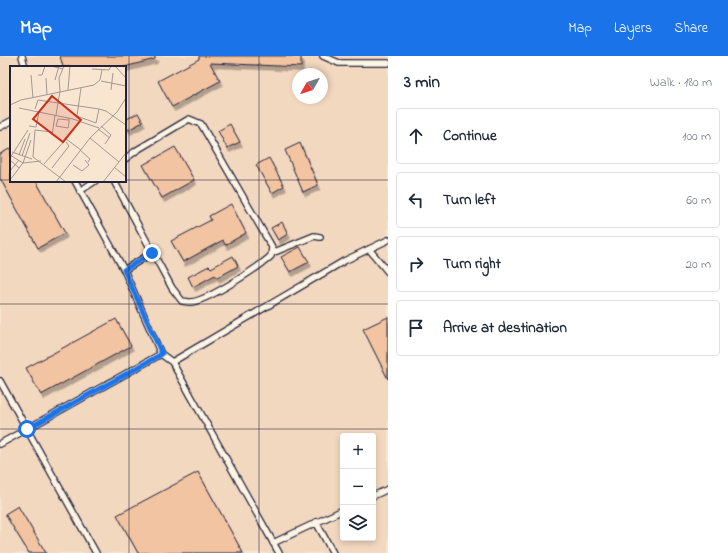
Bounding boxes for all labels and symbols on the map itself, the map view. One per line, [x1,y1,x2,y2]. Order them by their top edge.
inset map [10,66,126,182]
north arrow [292,68,328,104]
route end [143,244,161,262]
route start [18,420,36,438]

